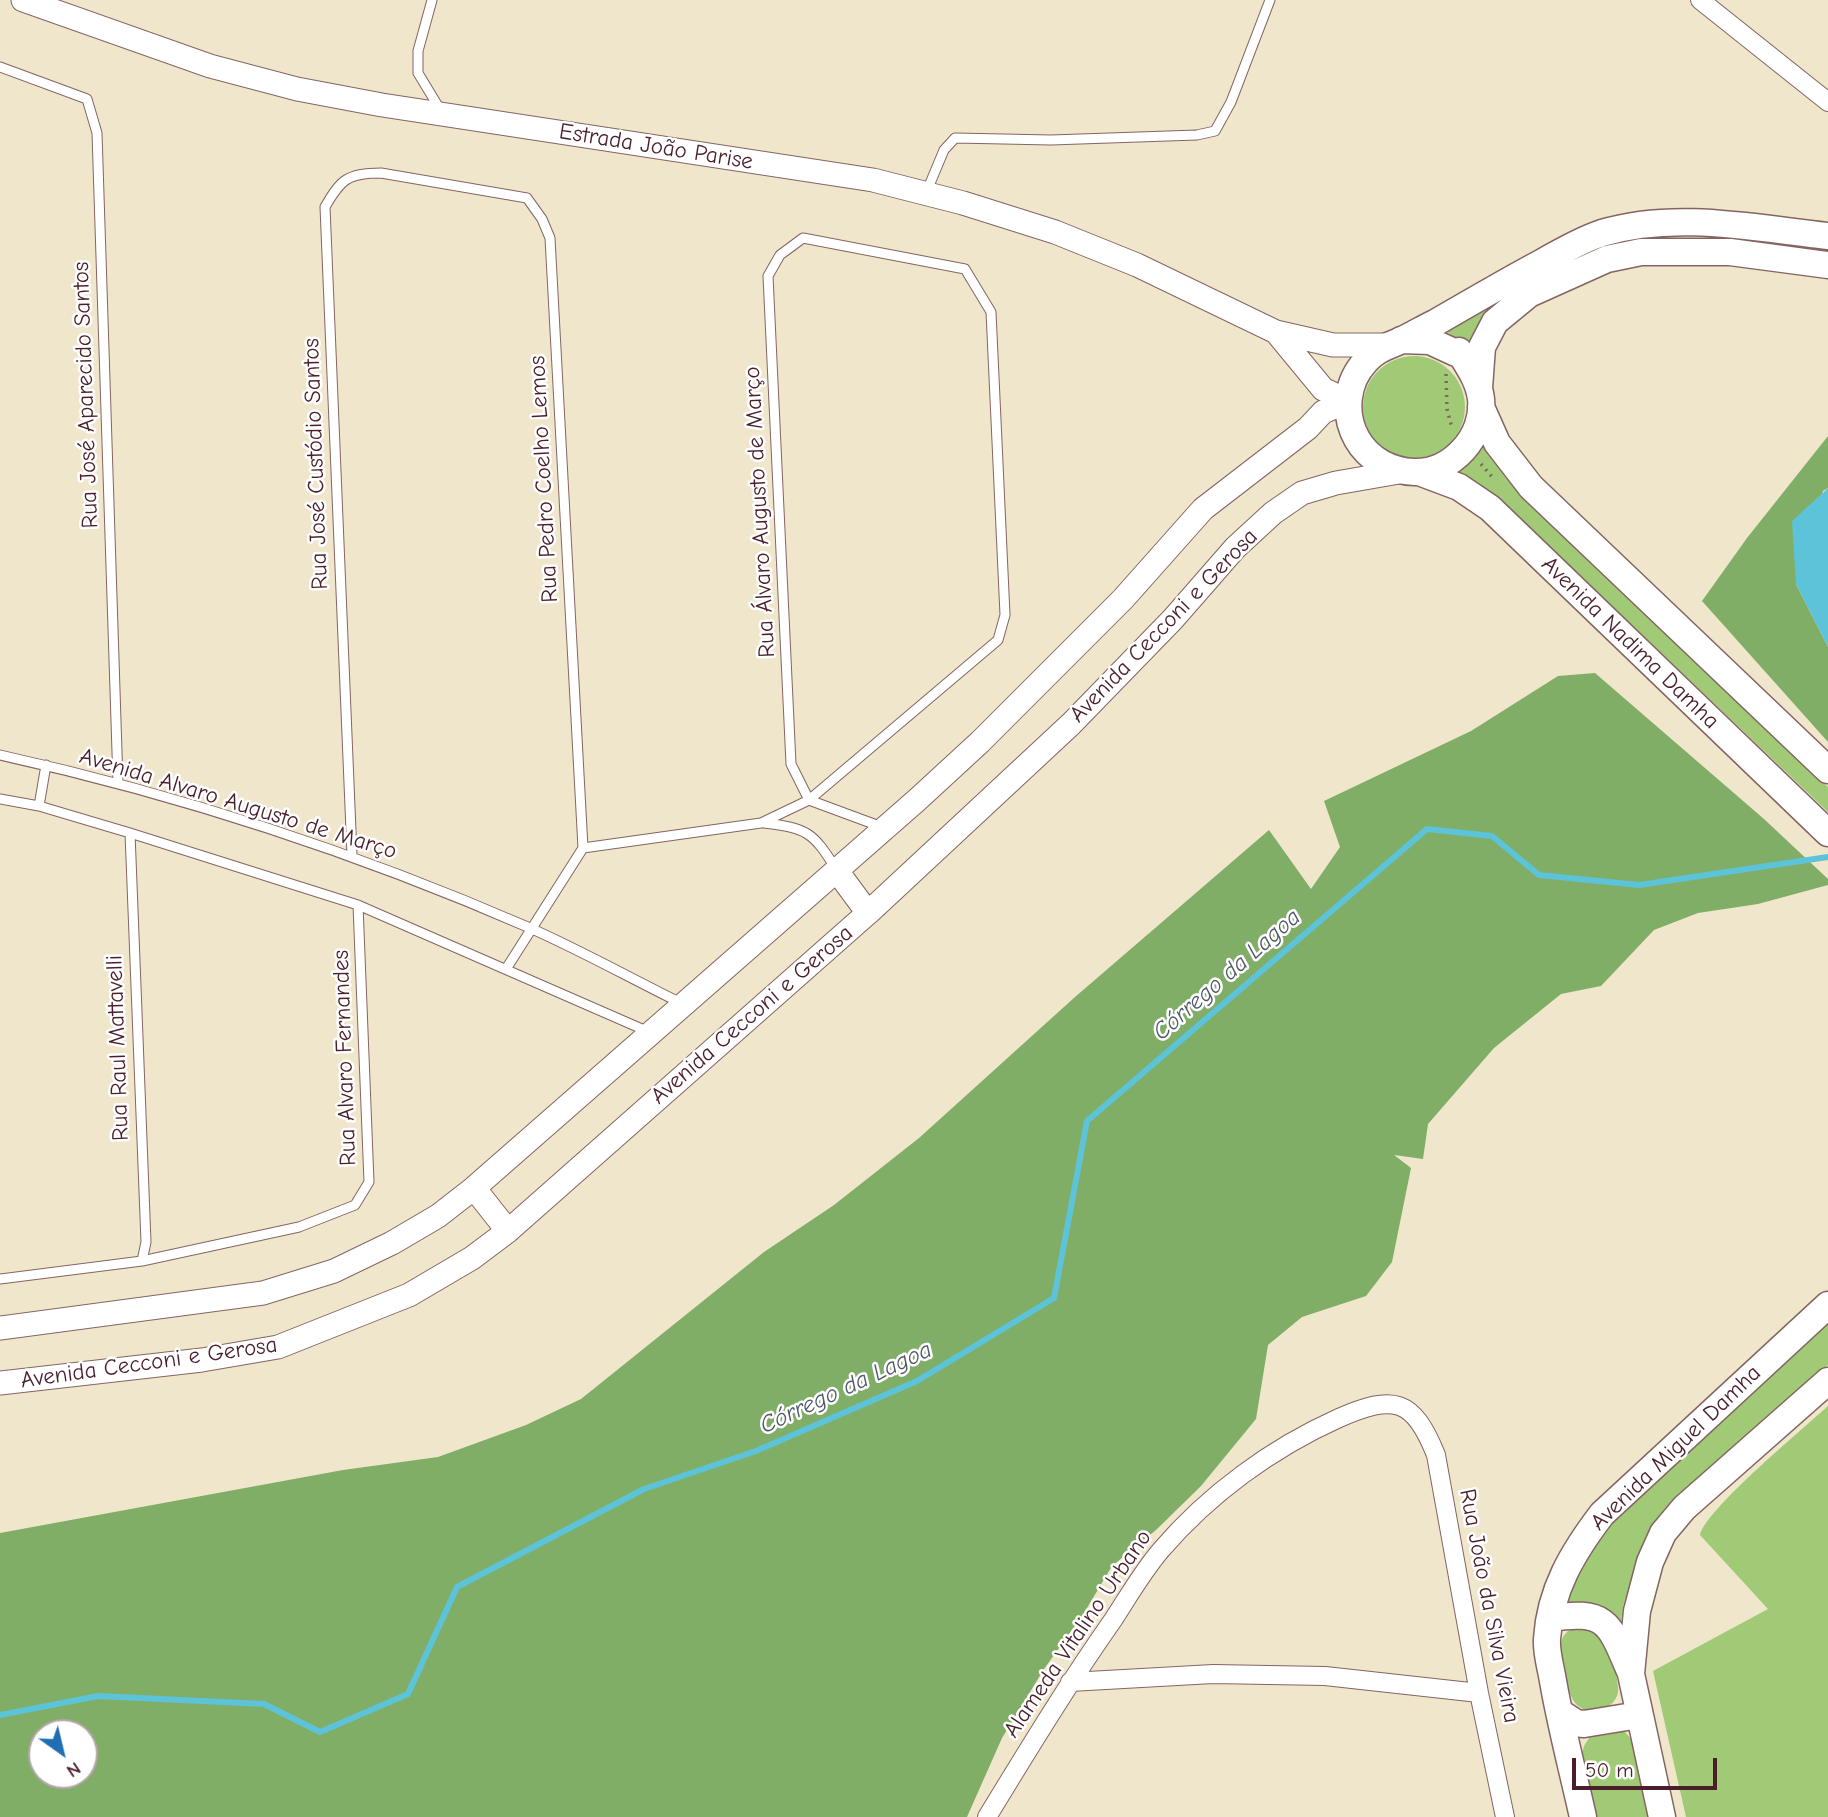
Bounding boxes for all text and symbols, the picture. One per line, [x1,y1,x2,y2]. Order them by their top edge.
street label: Estrada João Parise [557,118,755,176]
street label: Rua José Aparecido Santos [68,261,104,529]
street label: Rua José Custódio Santos [298,338,334,590]
street label: Rua Pedro Coelho Lemos [524,355,564,603]
street label: Rua Álvaro Augusto de Março [739,366,781,658]
street label: Avenida Cecconi e Gerosa [1064,523,1264,729]
street label: Avenida Nadima Damha [1535,551,1725,735]
street label: Avenida Alvaro Augusto de Março [76,743,400,865]
water label: Córrego da Lagoa [1147,903,1307,1047]
street label: Avenida Cecconi e Gerosa [645,920,859,1110]
street label: Rua Alvaro Fernandes [327,949,363,1167]
street label: Rua Raul Mattavelli [101,954,135,1142]
street label: Avenida Cecconi e Gerosa [19,1331,279,1395]
water label: Córrego da Lagoa [756,1336,936,1440]
street label: Avenida Miguel Damha [1585,1360,1767,1536]
street label: Rua João da Silva Vieira [1453,1487,1525,1725]
street label: Alameda Vitalino Urbano [998,1525,1158,1743]
north arrow [28,1719,98,1789]
scale bar [1576,1744,1721,1788]
text: N [62,1757,85,1782]
text: 50 m [1585,1758,1634,1782]

